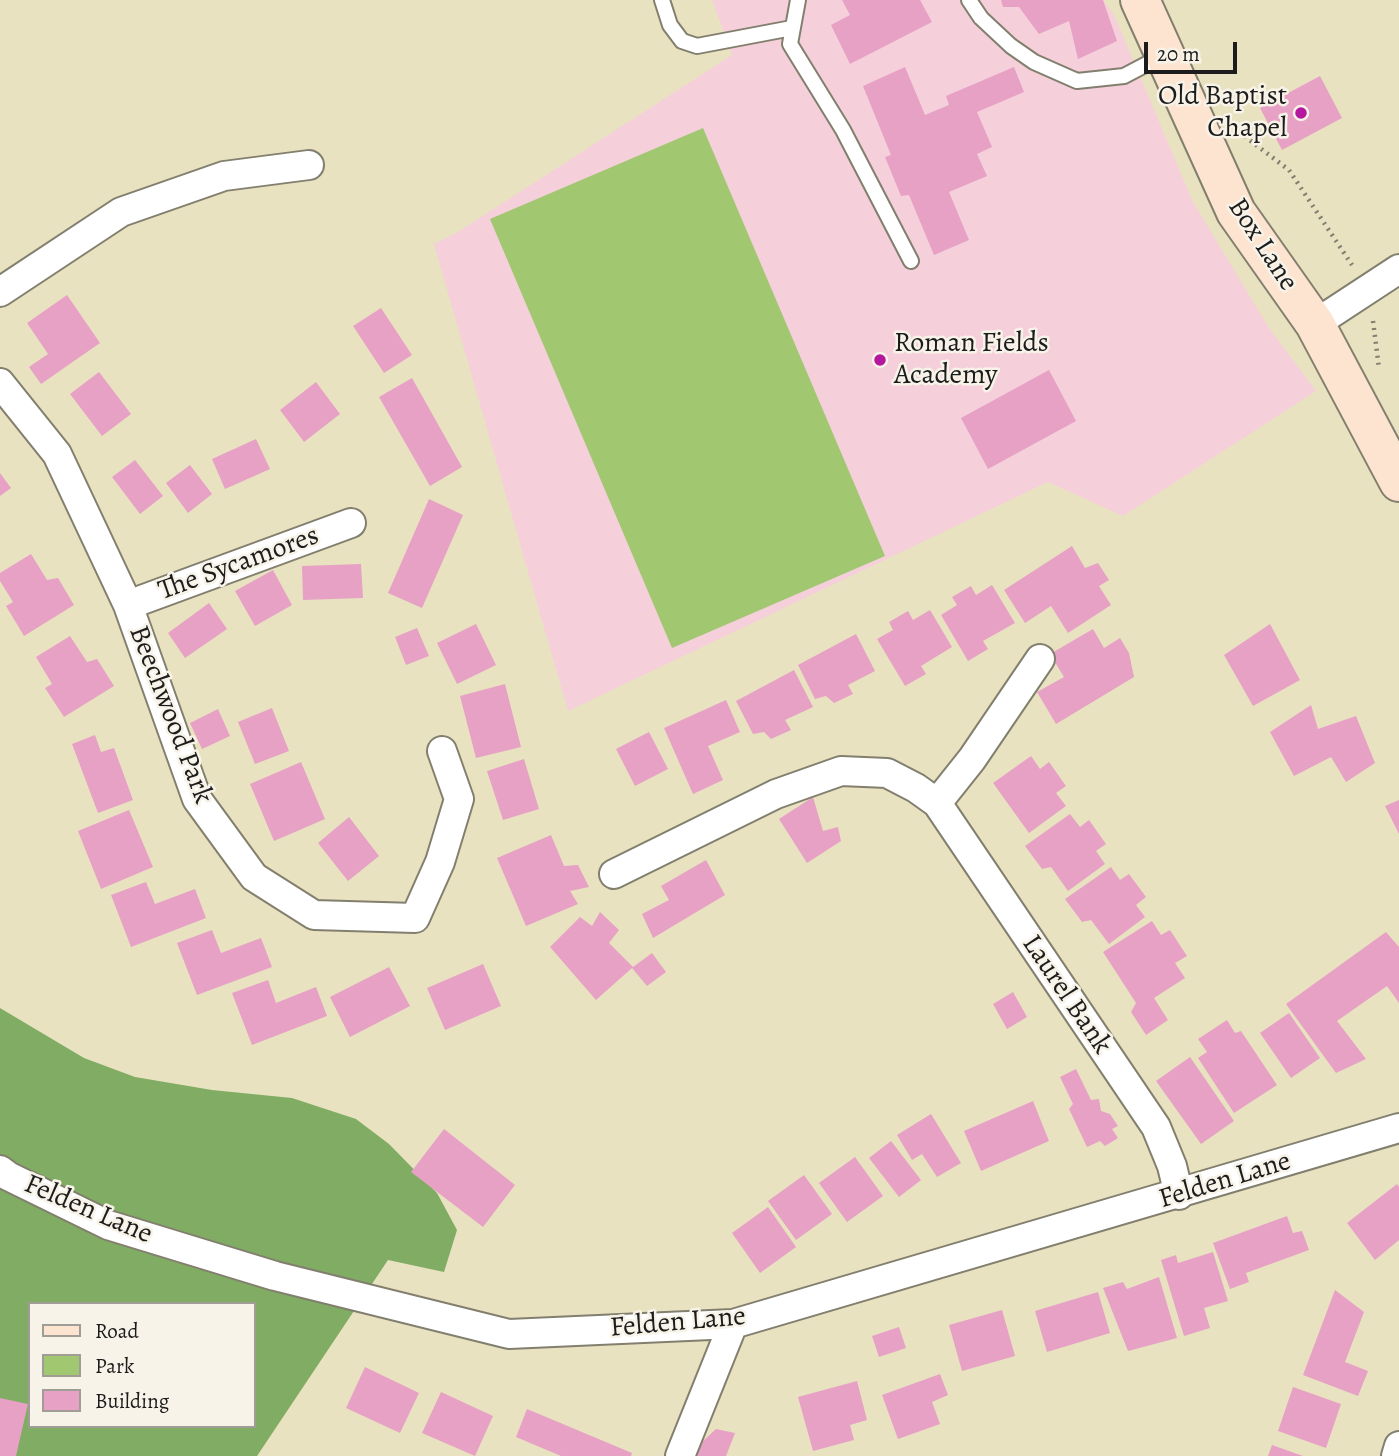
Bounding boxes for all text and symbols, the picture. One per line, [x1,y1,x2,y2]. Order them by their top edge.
scale bar [1147,28,1240,72]
text: 20 m [1157,40,1200,68]
place label: Old Baptist Chapel [1158,80,1287,146]
marker: Old Baptist Chapel [1293,105,1309,121]
street label: Box Lane [1220,192,1304,298]
place label: Roman Fields Academy [894,327,1049,393]
marker: Roman Fields Academy [872,352,888,368]
street label: The Sycamores [154,519,324,609]
street label: Beechwood Park [121,621,219,809]
street label: Laurel Bank [1014,929,1118,1061]
street label: Felden Lane [1155,1145,1295,1217]
street label: Felden Lane [19,1168,157,1252]
street label: Felden Lane [609,1300,747,1346]
legend [28,1302,256,1428]
text: Road [95,1317,139,1345]
text: Park [95,1352,134,1380]
text: Building [95,1387,169,1415]

